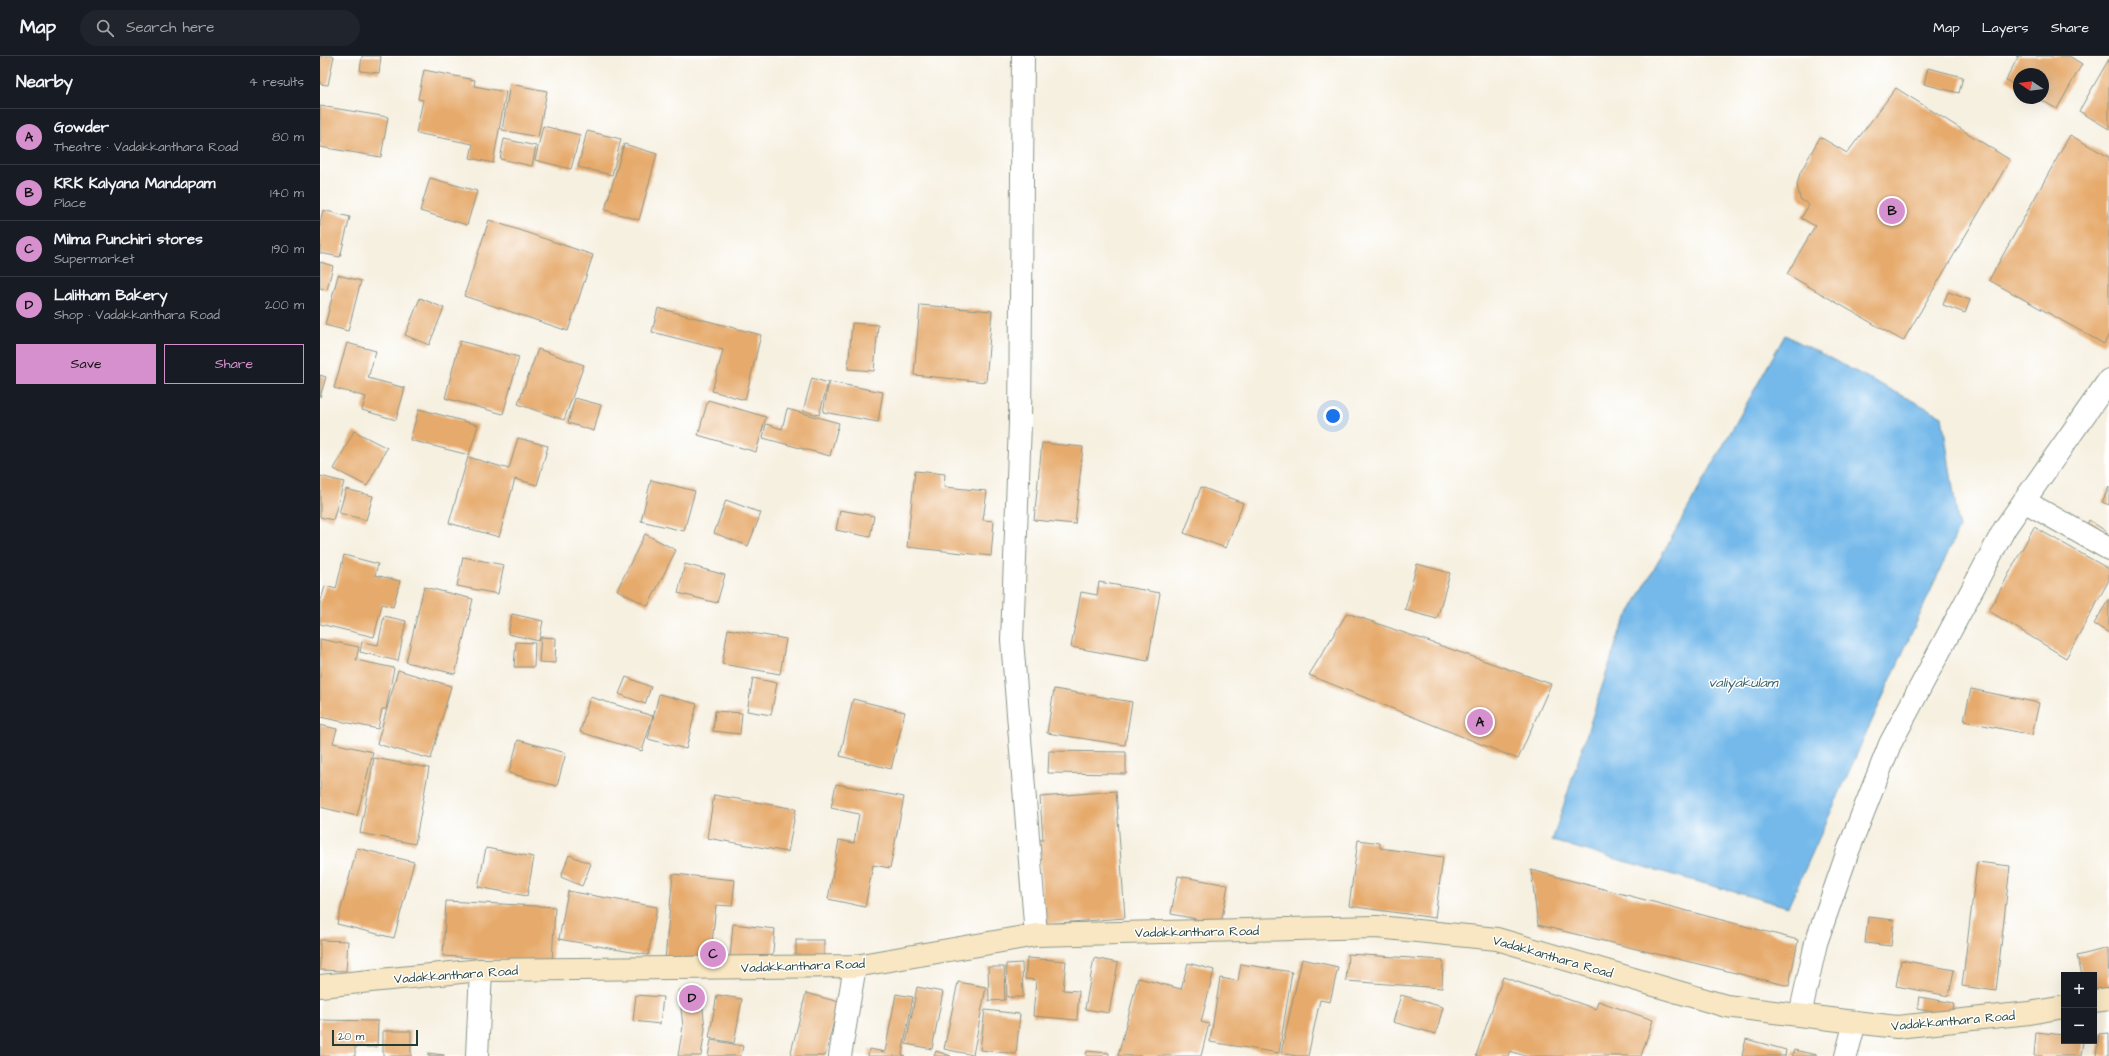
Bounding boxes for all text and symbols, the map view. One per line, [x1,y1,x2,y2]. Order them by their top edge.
search box [80,10,360,46]
text: Map [20,14,56,41]
icon: search [94,17,116,39]
text: Search here [126,17,215,38]
text: Map [1933,18,1960,38]
text: Layers [1982,18,2029,38]
text: Share [2051,18,2089,38]
north arrow [2013,68,2049,104]
text: Nearby [16,70,73,94]
text: 4 results [249,73,304,91]
text: Gowder [54,117,109,138]
text: A [25,128,33,146]
text: 80 m [272,128,304,146]
text: Theatre · Vadakkanthara Road [54,138,238,156]
text: KRK Kalyana Mandapam [54,173,215,194]
text: B [24,184,34,202]
text: 140 m [270,184,304,202]
text: Place [54,194,86,212]
pin: B [1879,196,1905,226]
text: Milma Punchiri stores [54,229,203,250]
text: C [24,240,34,258]
text: 190 m [271,240,304,258]
text: Supermarket [54,250,135,268]
text: Lalitham Bakery [54,285,168,306]
text: D [25,296,33,314]
text: 200 m [265,296,304,314]
text: Shop · Vadakkanthara Road [54,306,220,324]
button: Save [16,344,156,384]
button: Share [164,344,304,384]
your location [1323,406,1343,426]
water label: valiyakulam [1708,673,1780,693]
pin: A [1467,707,1493,737]
street label: Vadakkanthara Road [1135,922,1260,942]
street label: Vadakkanthara Road [1491,931,1615,983]
pin: C [700,939,726,969]
street label: Vadakkanthara Road [741,955,866,977]
street label: Vadakkanthara Road [393,962,519,988]
map controls [2061,972,2097,1044]
button: + [2061,972,2097,1008]
pin: D [679,983,705,1013]
street label: Vadakkanthara Road [1890,1007,2016,1035]
button: − [2061,1008,2097,1044]
scale bar [332,1028,418,1047]
text: 20 m [338,1029,364,1044]

